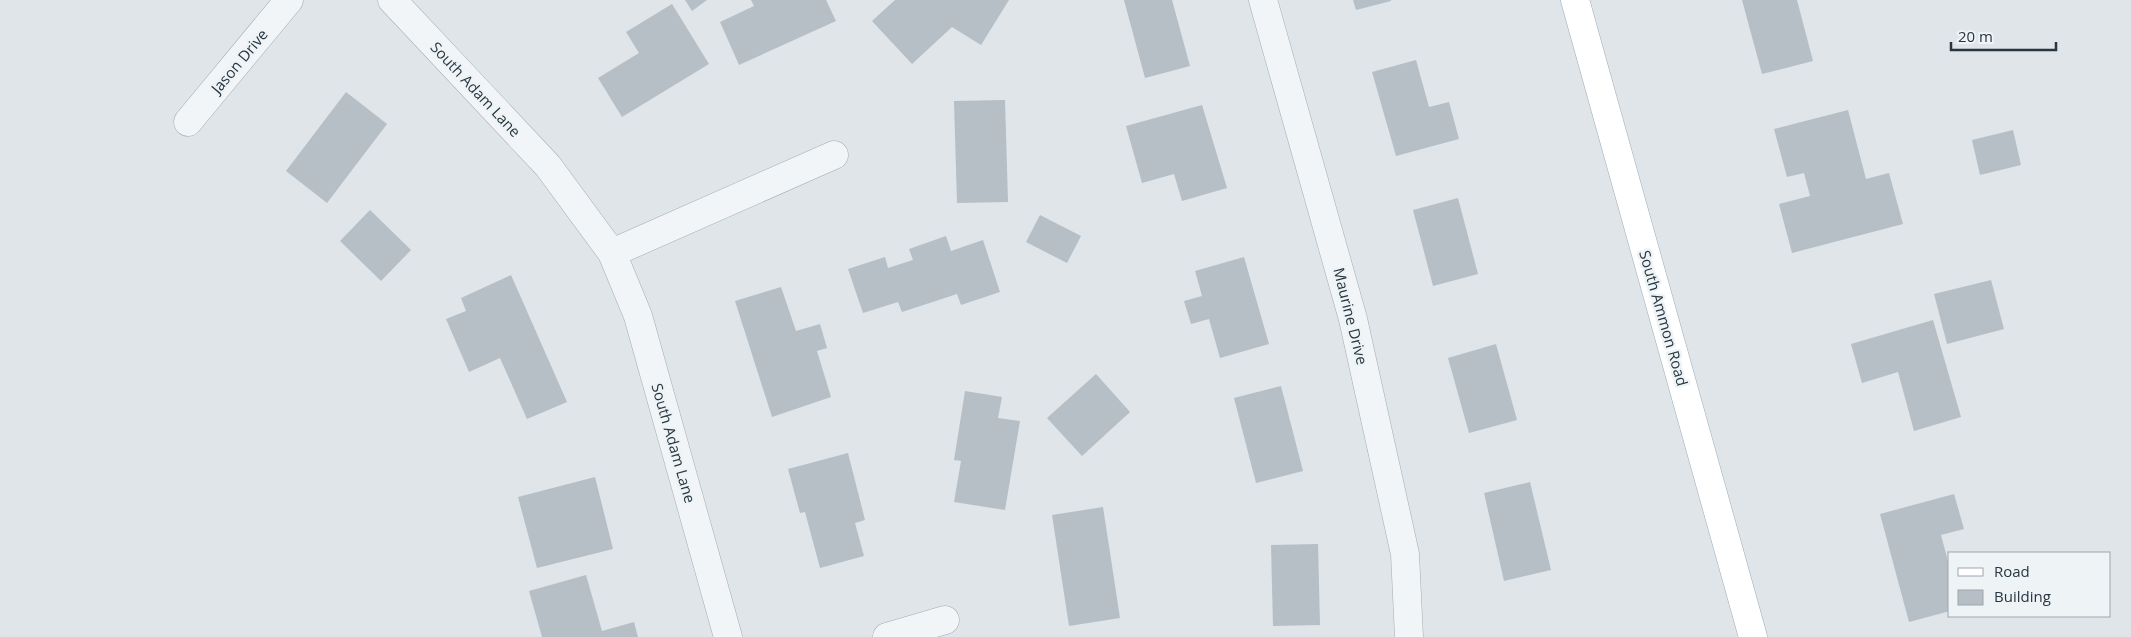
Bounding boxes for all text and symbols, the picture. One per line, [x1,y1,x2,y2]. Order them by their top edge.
scale bar [1951,20,2056,52]
street label: Jason Drive [205,25,272,99]
text: 20 m [1958,26,1993,46]
street label: South Adam Lane [427,37,525,141]
street label: South Ammon Road [1635,248,1693,388]
street label: Maurine Drive [1329,265,1373,367]
street label: South Adam Lane [647,381,701,505]
legend [1948,552,2111,617]
text: Road [1994,561,2030,581]
text: Building [1994,586,2051,606]

